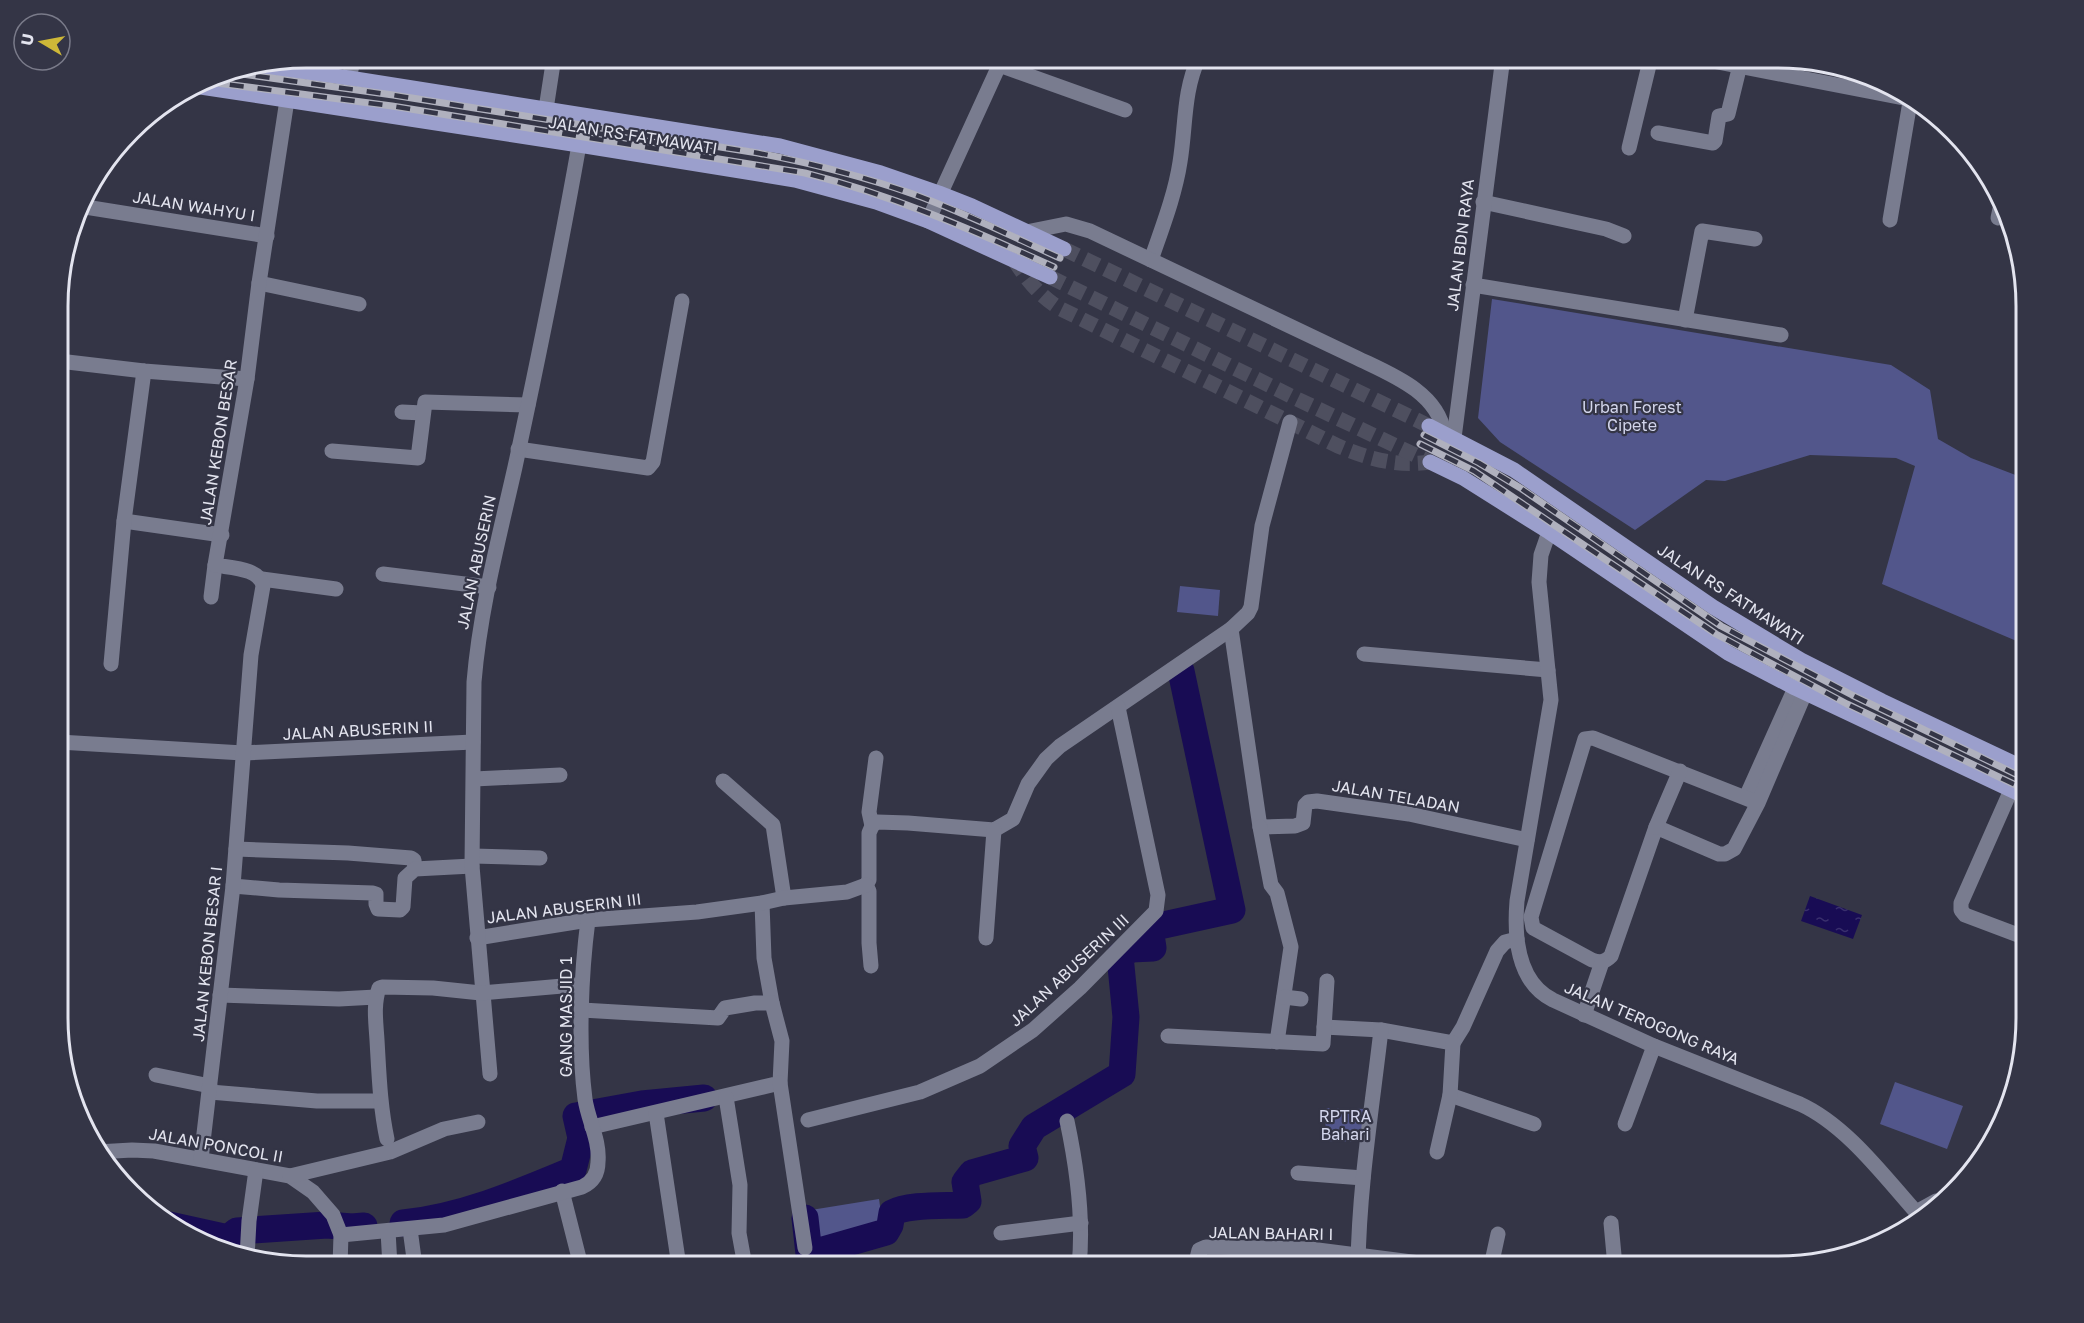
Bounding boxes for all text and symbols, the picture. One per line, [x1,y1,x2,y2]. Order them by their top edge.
north arrow [12,12,72,72]
text: U [16,32,38,47]
street label: JALAN RS FATMAWATI [547,112,719,158]
street label: JALAN BDN RAYA [1442,177,1478,312]
street label: JALAN WAHYU I [131,186,257,226]
street label: JALAN KEBON BESAR [195,358,241,526]
park label: Urban Forest Cipete [1582,397,1682,435]
street label: JALAN ABUSERIN [452,493,500,631]
street label: JALAN RS FATMAWATI [1654,539,1808,649]
street label: JALAN ABUSERIN II [282,716,434,744]
street label: JALAN TELADAN [1331,775,1461,817]
street label: JALAN KEBON BESAR I [188,865,226,1043]
street label: JALAN ABUSERIN III [485,889,643,927]
street label: JALAN ABUSERIN III [1005,910,1133,1030]
street label: GANG MASJID 1 [556,956,576,1077]
street label: JALAN TEROGONG RAYA [1562,977,1743,1069]
park label: RPTRA Bahari [1319,1106,1372,1144]
street label: JALAN PONCOL II [147,1123,285,1167]
street label: JALAN BAHARI I [1209,1222,1333,1244]

